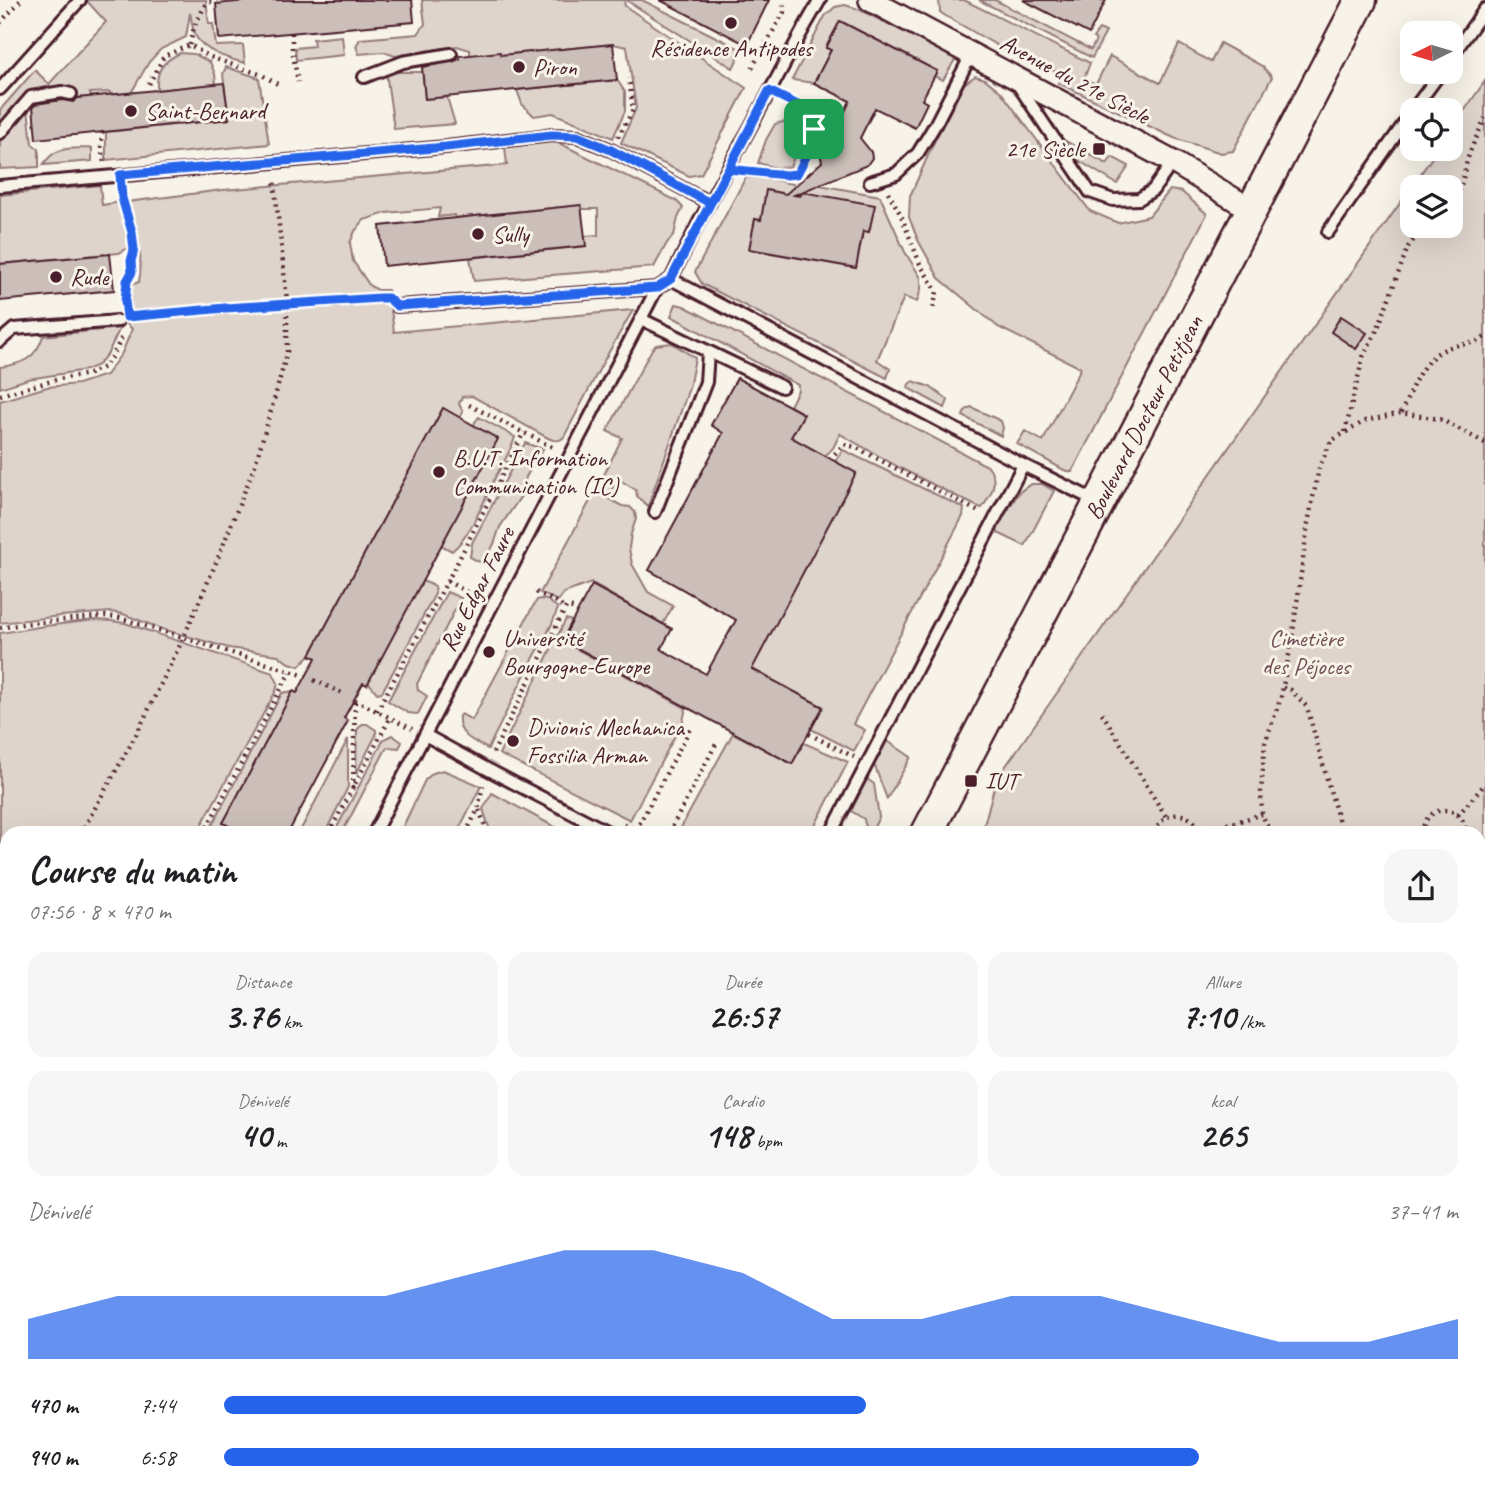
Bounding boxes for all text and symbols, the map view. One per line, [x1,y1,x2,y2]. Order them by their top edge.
marker: Résidence Antipodes [723,15,739,31]
north arrow [1400,21,1463,84]
map controls [1400,21,1463,238]
street label: Avenue du 21e Siècle [995,27,1157,132]
place label: Résidence Antipodes [650,33,814,63]
place label: Piron [533,52,577,82]
marker: Piron [511,59,527,75]
place label: Saint-Bernard [145,96,269,126]
button: locate [1400,98,1463,161]
pin [784,99,844,159]
marker: Saint-Bernard [123,103,139,119]
icon: arrive [795,110,833,148]
place label: 21e Siècle [1005,134,1087,164]
marker: 21e Siècle [1091,141,1107,157]
button: layers [1400,175,1463,238]
place label: Sully [492,219,530,249]
marker: Sully [470,226,486,242]
place label: Rude [70,262,110,292]
marker: Rude [48,269,64,285]
street label: Boulevard Docteur Petitjean [1078,310,1209,524]
place label: B.U.T. Information Communication (IC) [453,443,619,501]
marker: B.U.T. Information Communication (IC) [431,464,447,480]
street label: Rue Edgar Faure [433,520,522,656]
place label: Université Bourgogne-Europe [503,623,651,681]
park label: Cimetière des Péjoces [1262,623,1352,681]
marker: Université Bourgogne-Europe [481,644,497,660]
place label: Divionis Mechanica Fossilia Arman [527,712,685,770]
marker: Divionis Mechanica Fossilia Arman [505,733,521,749]
place label: IUT [985,766,1022,796]
marker: IUT [963,773,979,789]
text: Course du matin [28,847,236,894]
button: share [1384,849,1458,923]
text: 07:56 · 8 × 470 m [28,897,171,926]
text: Distance [235,970,291,994]
text: Durée [724,970,762,994]
text: Allure [1205,970,1241,994]
text: 3.76 [224,994,279,1039]
text: 26:57 [708,994,778,1039]
text: 7:10 [1181,994,1235,1039]
text: km [279,1010,302,1034]
text: /km [1235,1010,1265,1034]
text: Dénivelé [237,1089,289,1113]
text: Cardio [722,1089,764,1113]
text: kcal [1210,1089,1236,1113]
text: 40 [240,1113,271,1158]
text: 148 [704,1113,751,1158]
text: 265 [1199,1113,1247,1158]
text: m [271,1129,286,1153]
text: bpm [751,1129,782,1153]
text: Dénivelé [28,1197,90,1226]
text: 37–41 m [1388,1197,1458,1226]
text: 470 m [28,1391,78,1420]
text: 7:44 [140,1391,176,1420]
text: 940 m [28,1443,77,1472]
text: 6:58 [140,1443,176,1472]

